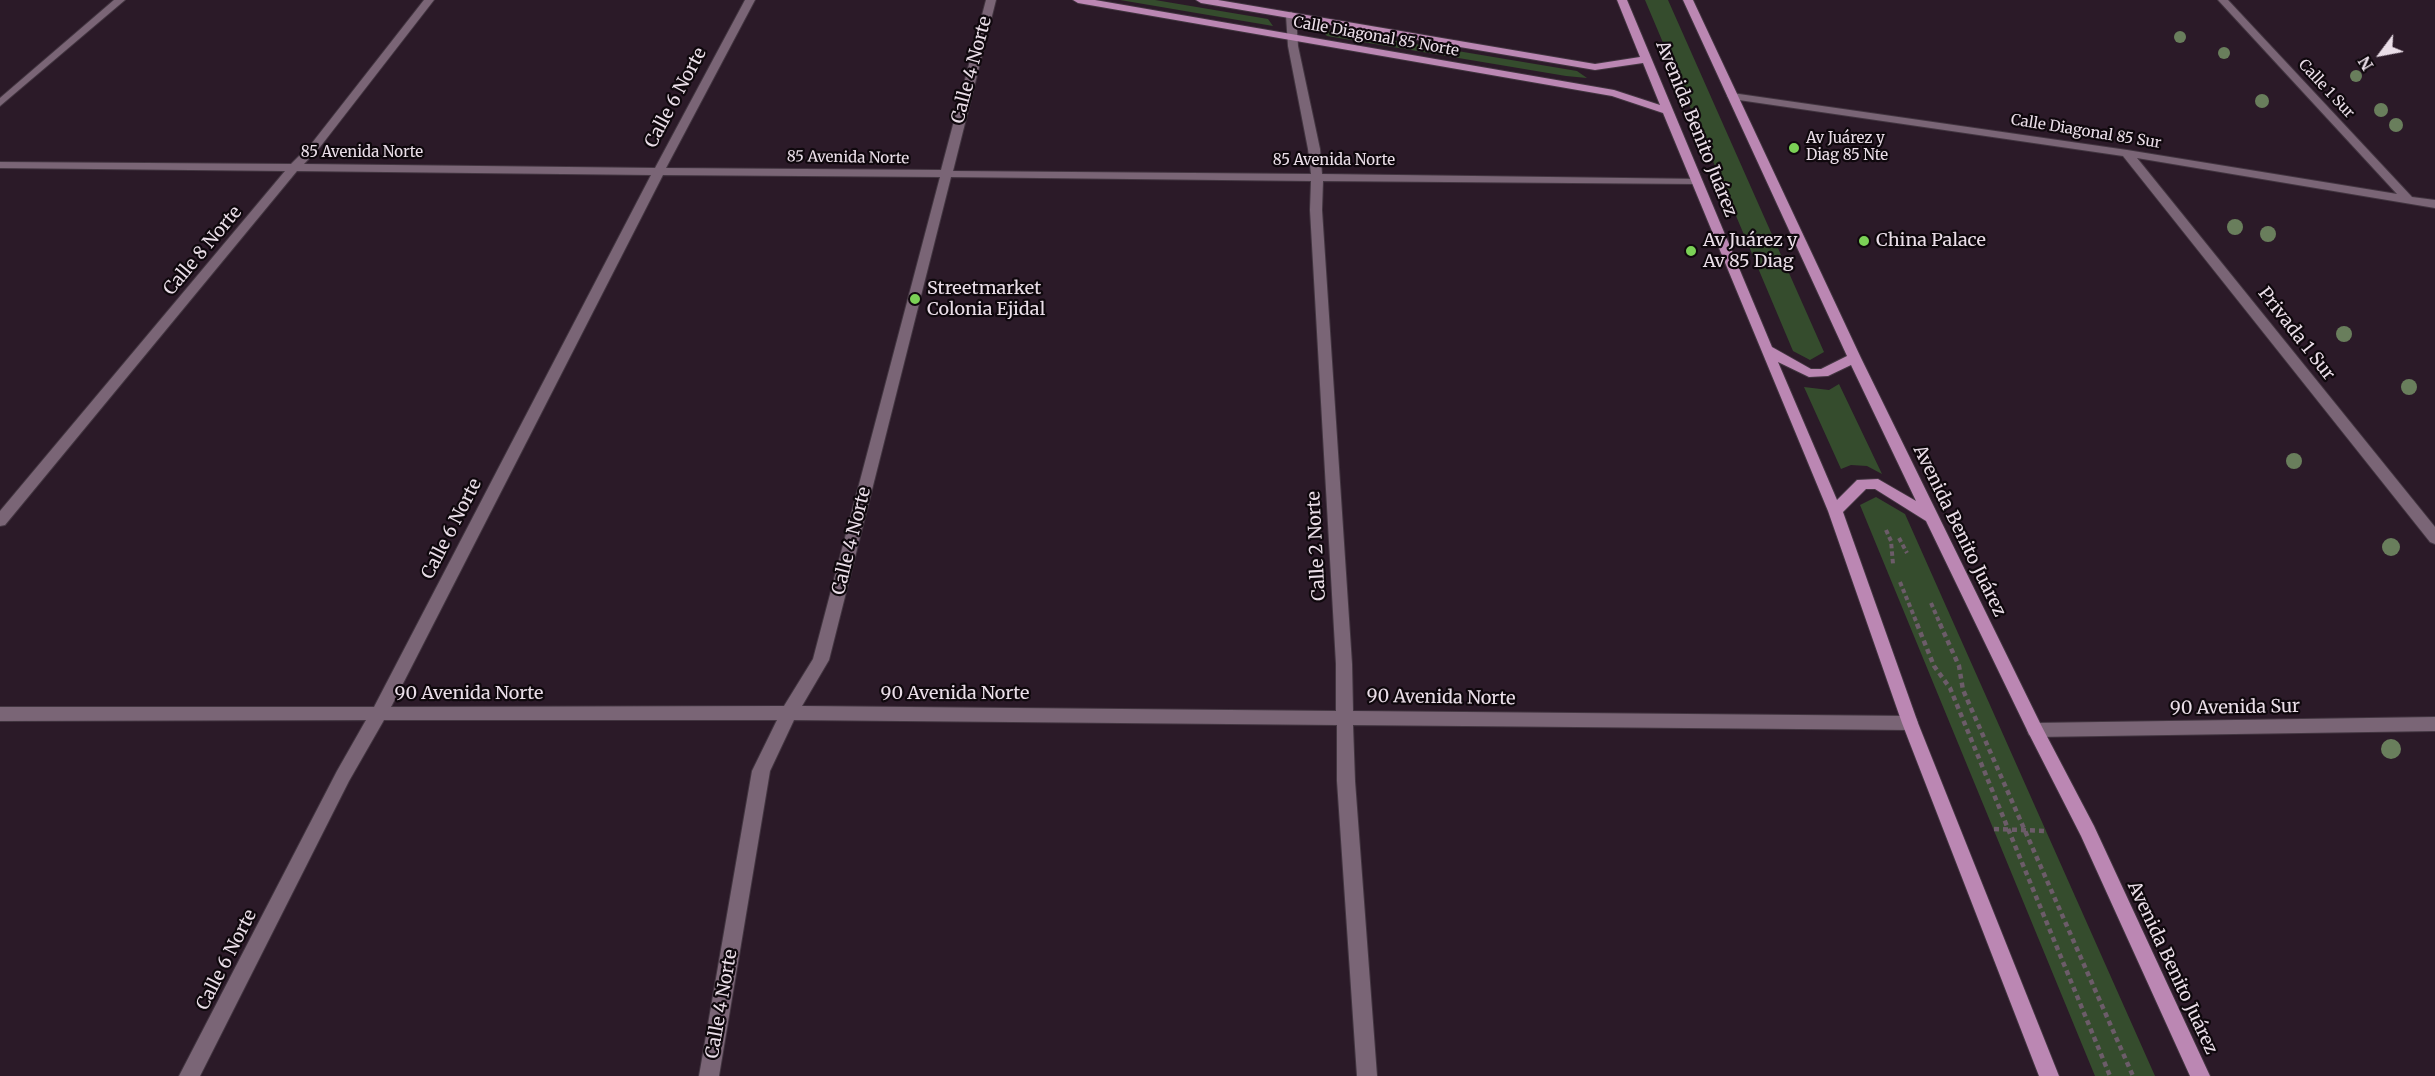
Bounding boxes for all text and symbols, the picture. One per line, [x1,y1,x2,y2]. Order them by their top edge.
street label: Calle 4 Norte [947,14,997,126]
street label: Calle Diagonal 85 Norte [1292,14,1460,60]
north arrow [2351,24,2411,84]
street label: Avenida Benito Juárez [1651,38,1741,220]
street label: Calle 6 Norte [641,44,711,152]
text: N [2354,53,2378,74]
street label: Calle 1 Sur [2294,56,2358,122]
street label: Calle Diagonal 85 Sur [2009,111,2163,153]
place label: Av Juárez y Diag 85 Nte [1806,130,1888,165]
marker: Av Juárez y Diag 85 Nte [1787,141,1801,155]
street label: 85 Avenida Norte [301,144,423,162]
street label: 85 Avenida Norte [787,148,909,168]
street label: 85 Avenida Norte [1273,152,1395,170]
street label: Calle 8 Norte [159,202,247,300]
place label: Av Juárez y Av 85 Diag [1703,230,1798,272]
place label: China Palace [1876,230,1986,252]
marker: China Palace [1857,234,1871,248]
marker: Av Juárez y Av 85 Diag [1684,244,1698,258]
place label: Streetmarket Colonia Ejidal [927,278,1045,320]
street label: Privada 1 Sur [2253,283,2339,385]
marker: Streetmarket Colonia Ejidal [908,292,922,306]
street label: Avenida Benito Juárez [1908,442,2010,620]
street label: Calle 6 Norte [417,475,487,583]
street label: Calle 4 Norte [828,485,876,597]
street label: Calle 2 Norte [1303,491,1331,601]
street label: 90 Avenida Norte [395,683,543,705]
street label: 90 Avenida Norte [881,683,1029,705]
street label: 90 Avenida Norte [1366,686,1516,710]
street label: 90 Avenida Sur [2170,696,2300,720]
street label: Avenida Benito Juárez [2122,878,2222,1058]
street label: Calle 6 Norte [192,906,262,1014]
street label: Calle 4 Norte [702,948,742,1060]

